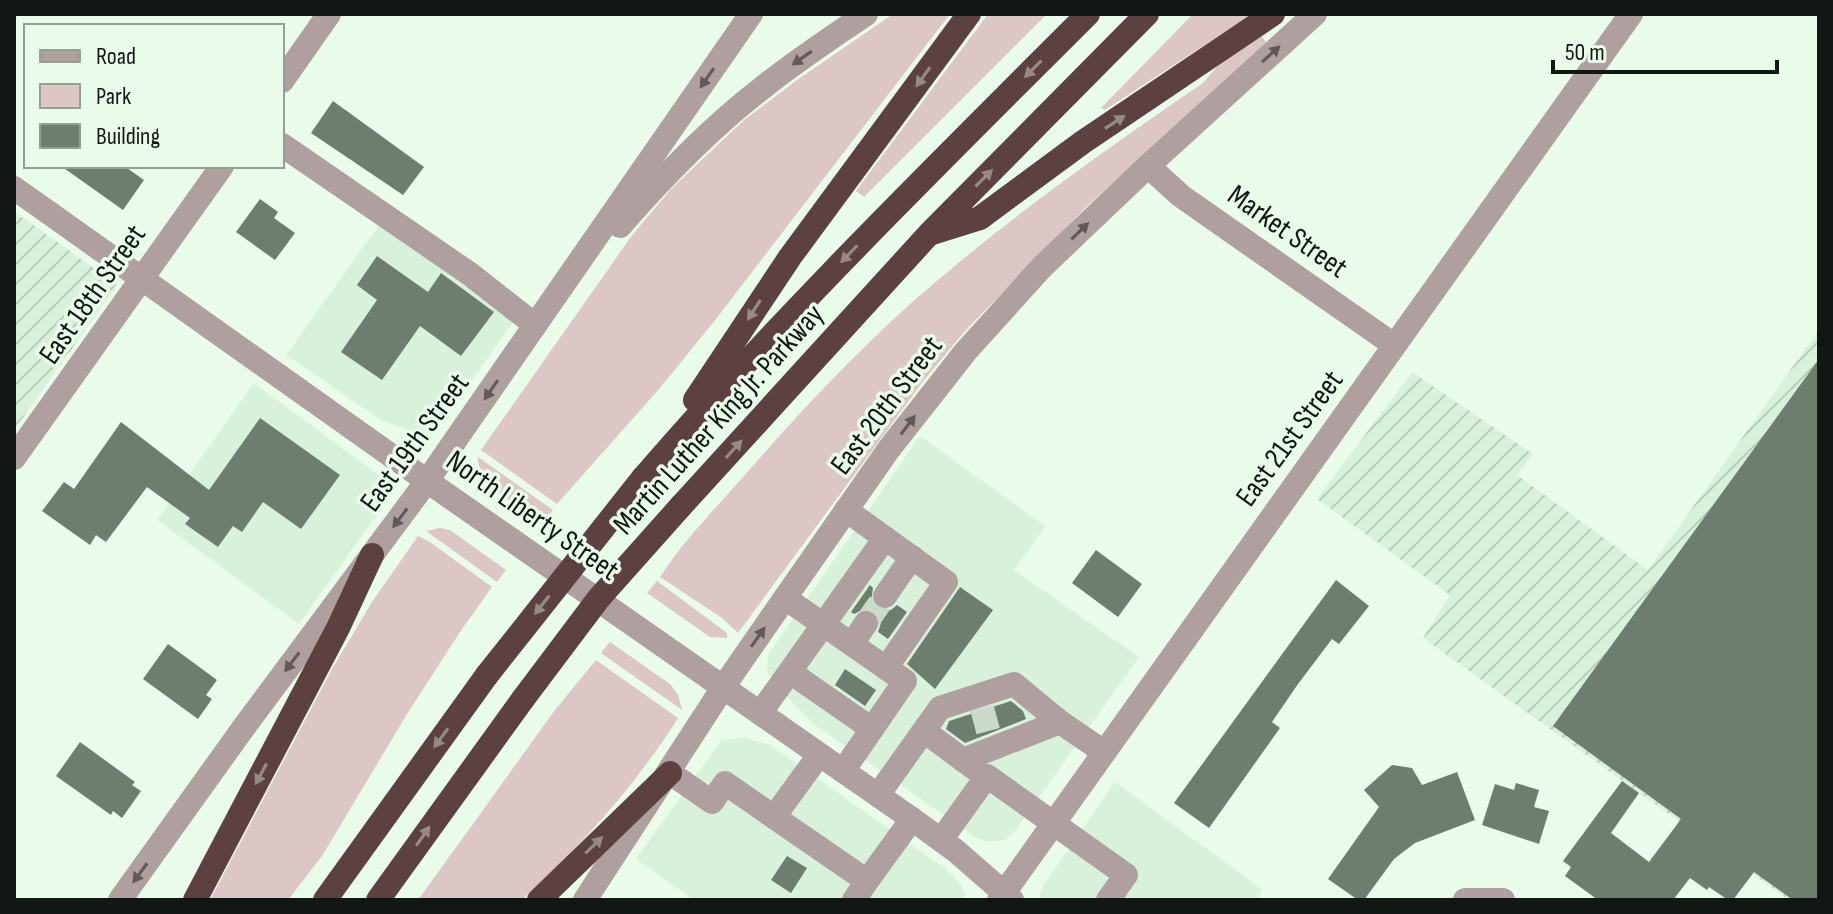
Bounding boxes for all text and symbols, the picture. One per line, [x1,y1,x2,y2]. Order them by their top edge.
legend [24,24,284,168]
scale bar [1553,24,1777,74]
text: 50 m [1565,38,1605,67]
text: Road [96,42,136,71]
one-way arrow [1261,46,1280,64]
one-way arrow [791,50,812,65]
one-way arrow [1024,59,1042,78]
one-way arrow [915,66,931,87]
one-way arrow [699,67,715,89]
text: Park [96,82,131,111]
one-way arrow [1104,115,1125,130]
text: Building [96,122,160,151]
one-way arrow [974,169,993,188]
street label: Market Street [1221,177,1354,286]
street label: East 18th Street [32,218,154,371]
one-way arrow [1070,222,1089,240]
one-way arrow [840,244,858,263]
street label: Martin Luther King Jr. Parkway [606,297,832,542]
one-way arrow [747,300,762,321]
street label: East 20th Street [823,329,951,482]
street label: East 21st Street [1228,364,1351,514]
street label: East 19th Street [353,366,477,519]
one-way arrow [484,379,499,400]
one-way arrow [899,415,915,435]
one-way arrow [724,439,742,458]
street label: North Liberty Street [439,443,626,589]
one-way arrow [392,508,408,528]
one-way arrow [534,595,550,615]
one-way arrow [750,627,765,648]
one-way arrow [284,651,300,673]
one-way arrow [433,727,449,749]
one-way arrow [255,763,269,785]
one-way arrow [415,826,430,847]
one-way arrow [584,836,603,855]
one-way arrow [132,862,148,883]

